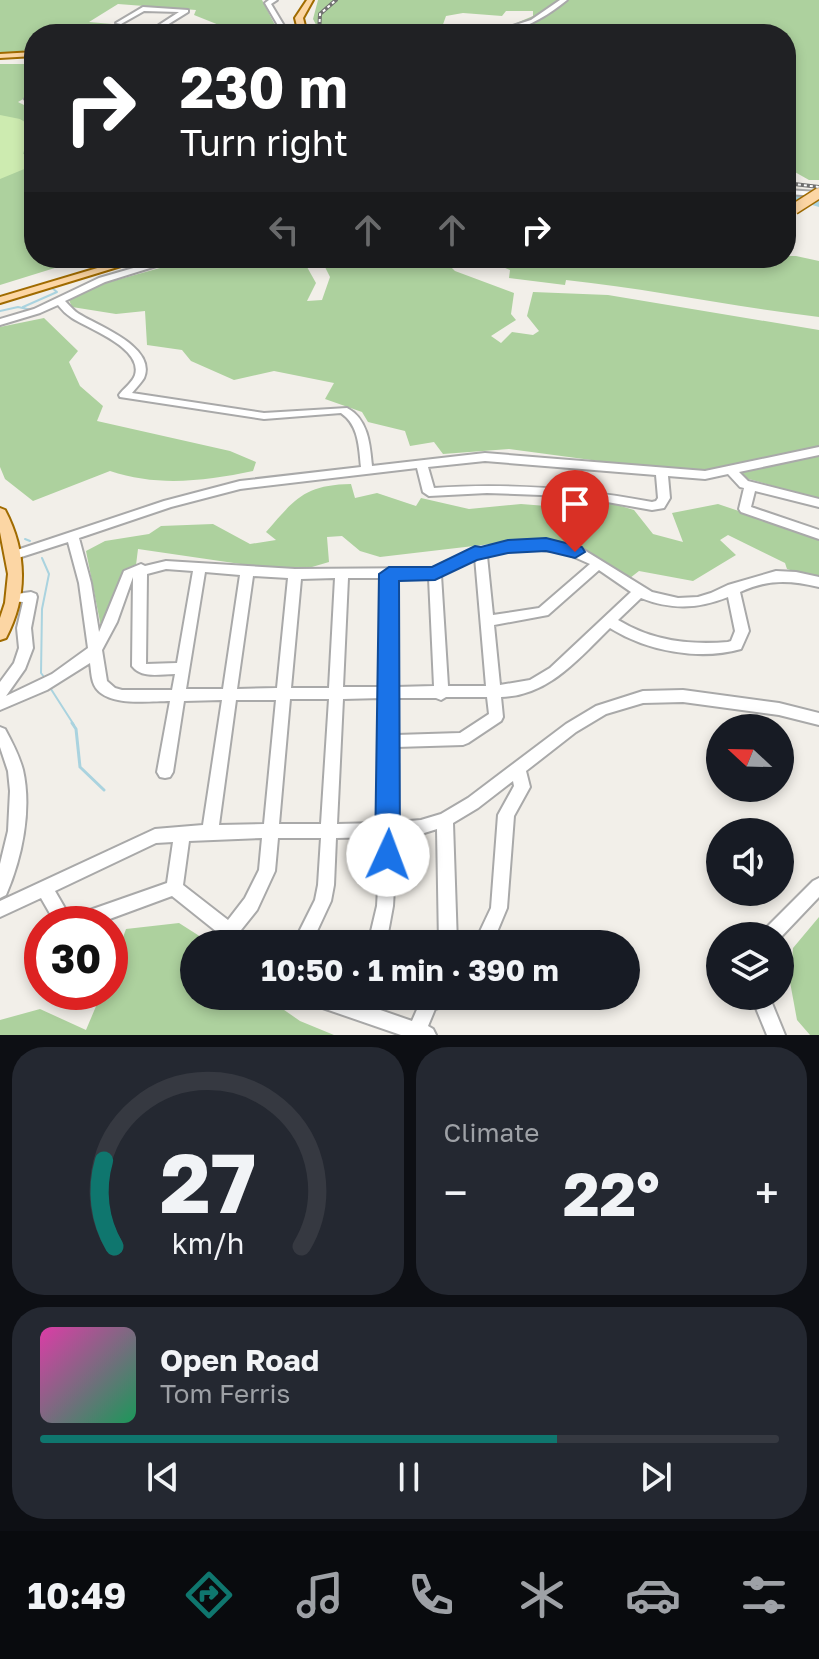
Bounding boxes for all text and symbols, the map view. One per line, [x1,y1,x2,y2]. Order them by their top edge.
text: 230 m [180,53,348,120]
icon: right [48,56,152,160]
text: Turn right [180,121,348,164]
icon: left [262,208,306,252]
icon: ahead [346,208,390,252]
icon: ahead [430,208,474,252]
icon: right [514,208,558,252]
pin [541,470,609,552]
icon: arrive [553,482,597,526]
north arrow [706,714,794,802]
map controls [706,714,794,1010]
position arrow [346,813,430,897]
button: sound [706,818,794,906]
speed limit sign: 30 [24,906,128,1010]
button: layers [706,922,794,1010]
text: 10:50 · 1 min · 390 m [261,952,559,988]
text: Climate [444,1117,539,1148]
text: 27 [160,1131,256,1231]
text: 22° [563,1157,660,1229]
text: − [444,1166,468,1219]
text: + [755,1166,779,1219]
text: km/h [171,1226,244,1260]
text: Open Road [160,1342,319,1378]
text: Tom Ferris [160,1378,290,1409]
icon: previous [141,1455,185,1499]
icon: pause [387,1455,431,1499]
icon: next [634,1455,678,1499]
icon: directions [181,1567,237,1623]
icon: music [292,1567,348,1623]
icon: phone [403,1567,459,1623]
icon: climate [514,1567,570,1623]
icon: car [625,1567,681,1623]
icon: filters [736,1567,792,1623]
text: 10:49 [27,1574,126,1617]

